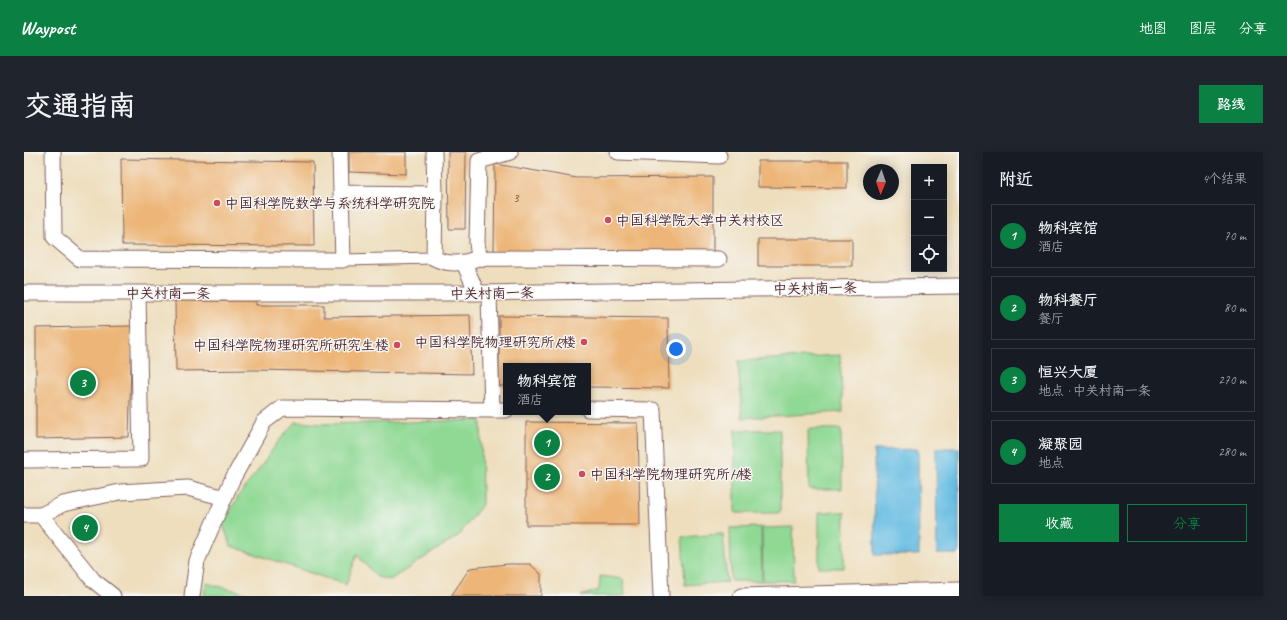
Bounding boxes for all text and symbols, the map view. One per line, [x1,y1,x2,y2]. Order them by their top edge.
text: Waypost [20,16,75,40]
text: 地图 [1139,20,1167,37]
text: 图层 [1189,20,1217,37]
text: 分享 [1239,20,1267,37]
button: 路线 [1199,85,1263,123]
text: 交通指南 [24,88,136,123]
north arrow [863,164,899,200]
map controls [911,164,947,272]
button: + [911,164,947,200]
text: 附近 [999,169,1033,190]
text: 4个结果 [1202,171,1247,187]
house number: 3 [513,190,520,206]
place label: 中国科学院数学与系统科学研究院 [225,195,435,212]
marker: 中国科学院数学与系统科学研究院 [212,198,222,208]
button: − [911,200,947,236]
place label: 中国科学院大学中关村校区 [616,212,784,229]
marker: 中国科学院大学中关村校区 [603,215,613,225]
text: 物科宾馆 [1038,219,1098,238]
text: 1 [1010,228,1016,244]
text: 70 m [1224,228,1246,244]
button: locate [911,236,947,272]
text: 酒店 [1038,239,1064,255]
street label: 中关村南一条 [773,279,857,298]
street label: 中关村南一条 [450,284,534,303]
street label: 中关村南一条 [126,285,210,302]
text: 物科餐厅 [1038,291,1098,310]
text: 2 [1010,300,1016,316]
text: 80 m [1224,300,1246,316]
text: 餐厅 [1038,311,1064,327]
place label: 中国科学院物理研究所R楼 [414,334,576,351]
place label: 中国科学院物理研究所研究生楼 [193,337,389,354]
marker: 中国科学院物理研究所R楼 [579,337,589,347]
your location [666,339,686,359]
marker: 中国科学院物理研究所研究生楼 [392,340,402,350]
popup [503,363,591,415]
text: 恒兴大厦 [1038,363,1098,382]
pin: 3 [70,368,96,398]
text: 物科宾馆 [517,372,577,391]
text: 3 [1010,372,1016,388]
text: 270 m [1218,372,1246,388]
text: 地点 · 中关村南一条 [1038,383,1151,399]
text: 酒店 [517,392,543,408]
pin: 1 [534,428,560,458]
text: 凝聚园 [1038,435,1083,454]
text: 4 [1010,444,1016,460]
text: 280 m [1218,444,1246,460]
text: 地点 [1038,455,1064,471]
pin: 2 [534,462,560,492]
place label: 中国科学院物理研究所H楼 [590,466,752,483]
marker: 中国科学院物理研究所H楼 [577,469,587,479]
button: 收藏 [999,504,1119,542]
button: 分享 [1127,504,1247,542]
pin: 4 [72,513,98,543]

